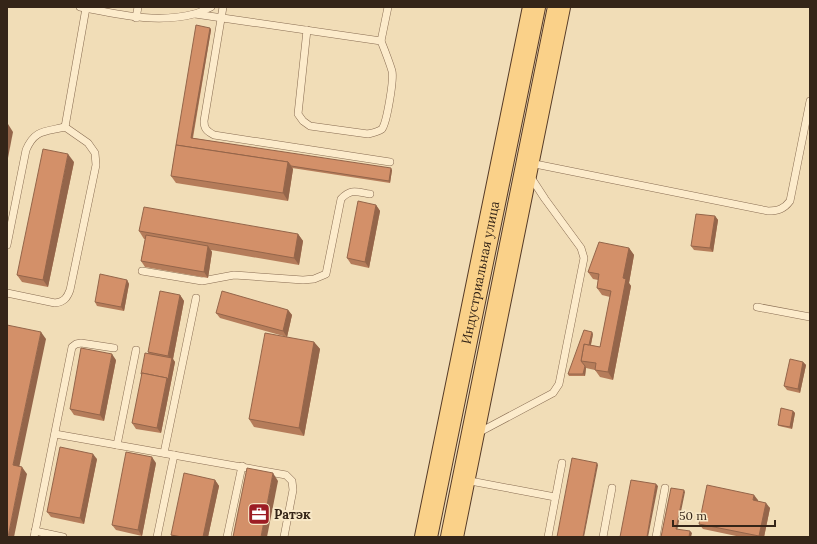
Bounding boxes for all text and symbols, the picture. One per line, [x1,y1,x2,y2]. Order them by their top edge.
street label: Индустриальная улица [458,199,503,346]
office icon: Ратэк [246,501,272,527]
scale bar [673,502,775,528]
place label: Ратэк [274,506,311,523]
text: 50 m [679,508,707,523]

